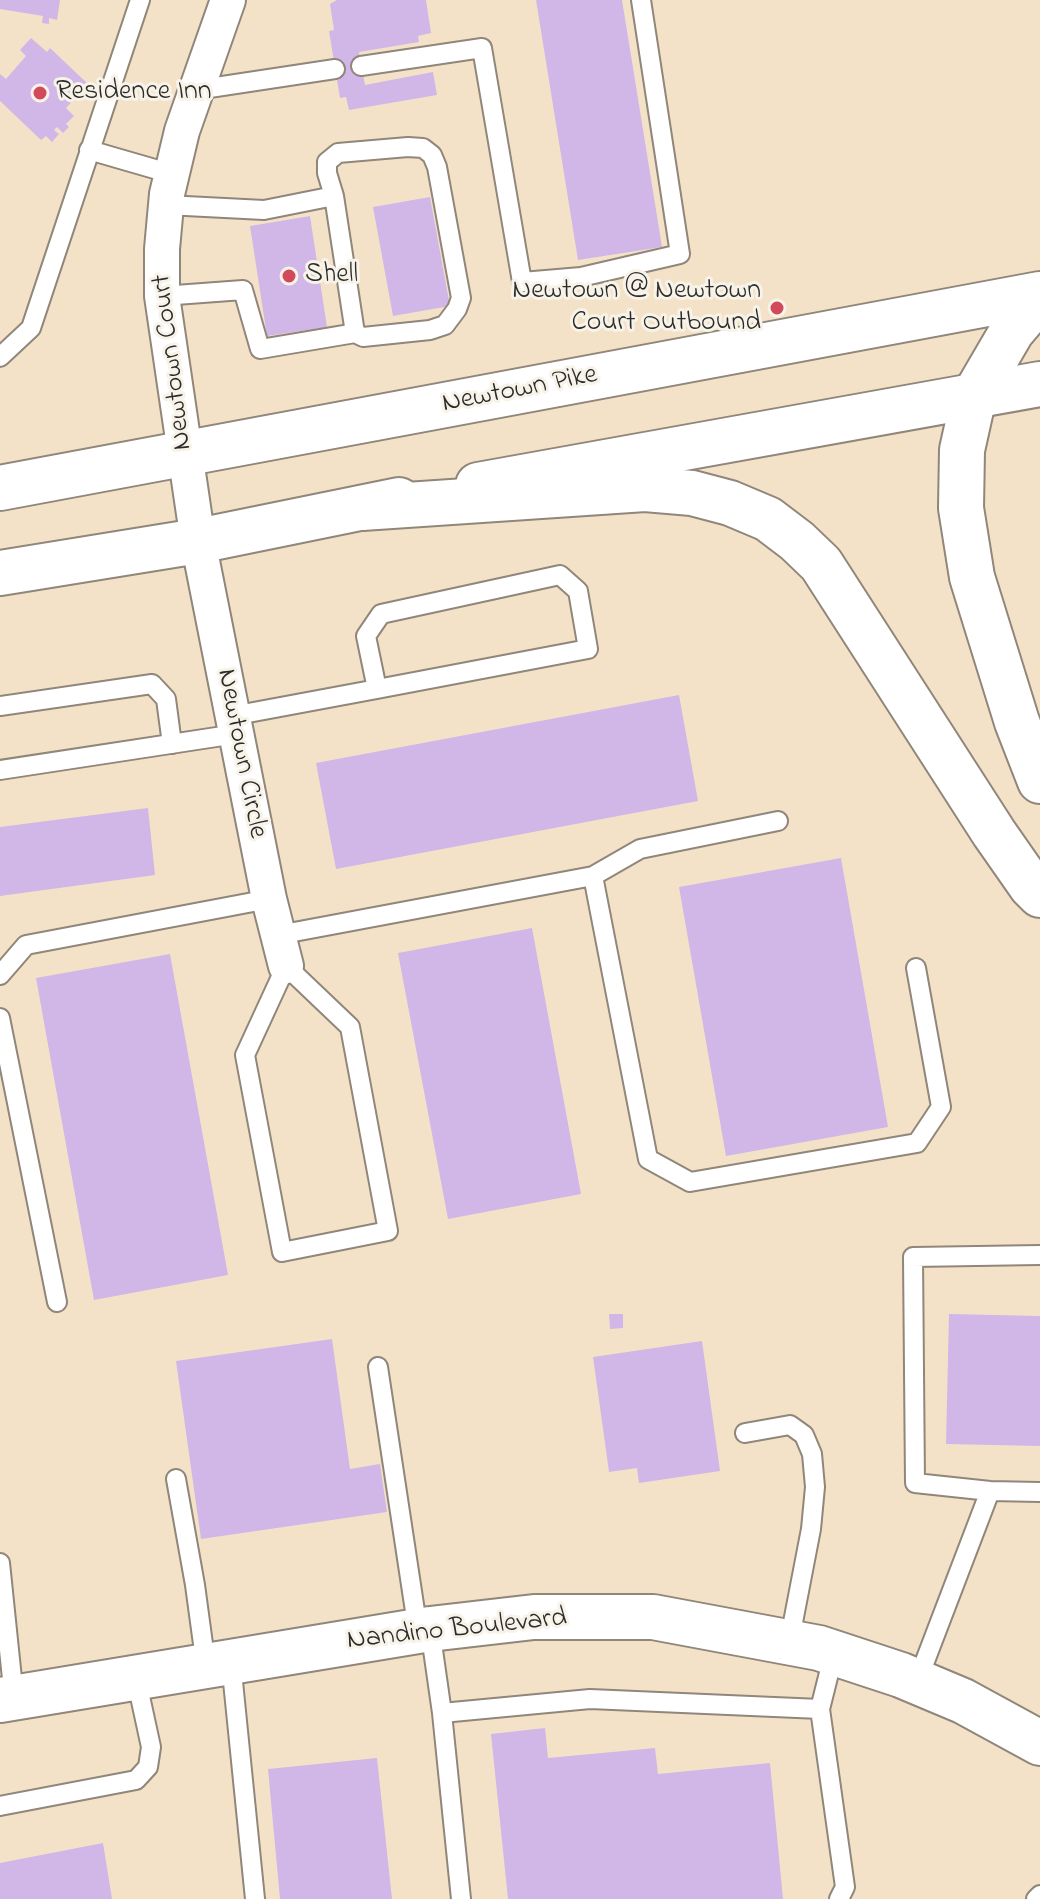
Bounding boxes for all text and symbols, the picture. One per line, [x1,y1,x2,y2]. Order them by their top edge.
place label: Residence Inn [56,76,212,110]
marker: Residence Inn [31,84,49,102]
place label: Shell [305,259,358,293]
marker: Shell [280,267,298,285]
street label: Newtown Court [147,272,201,452]
place label: Newtown @ Newtown Court Outbound [512,275,761,341]
marker: Newtown @ Newtown Court Outbound [768,299,786,317]
street label: Newtown Pike [440,359,600,423]
street label: Newtown Circle [207,667,273,841]
street label: Nandino Boulevard [345,1603,569,1659]

